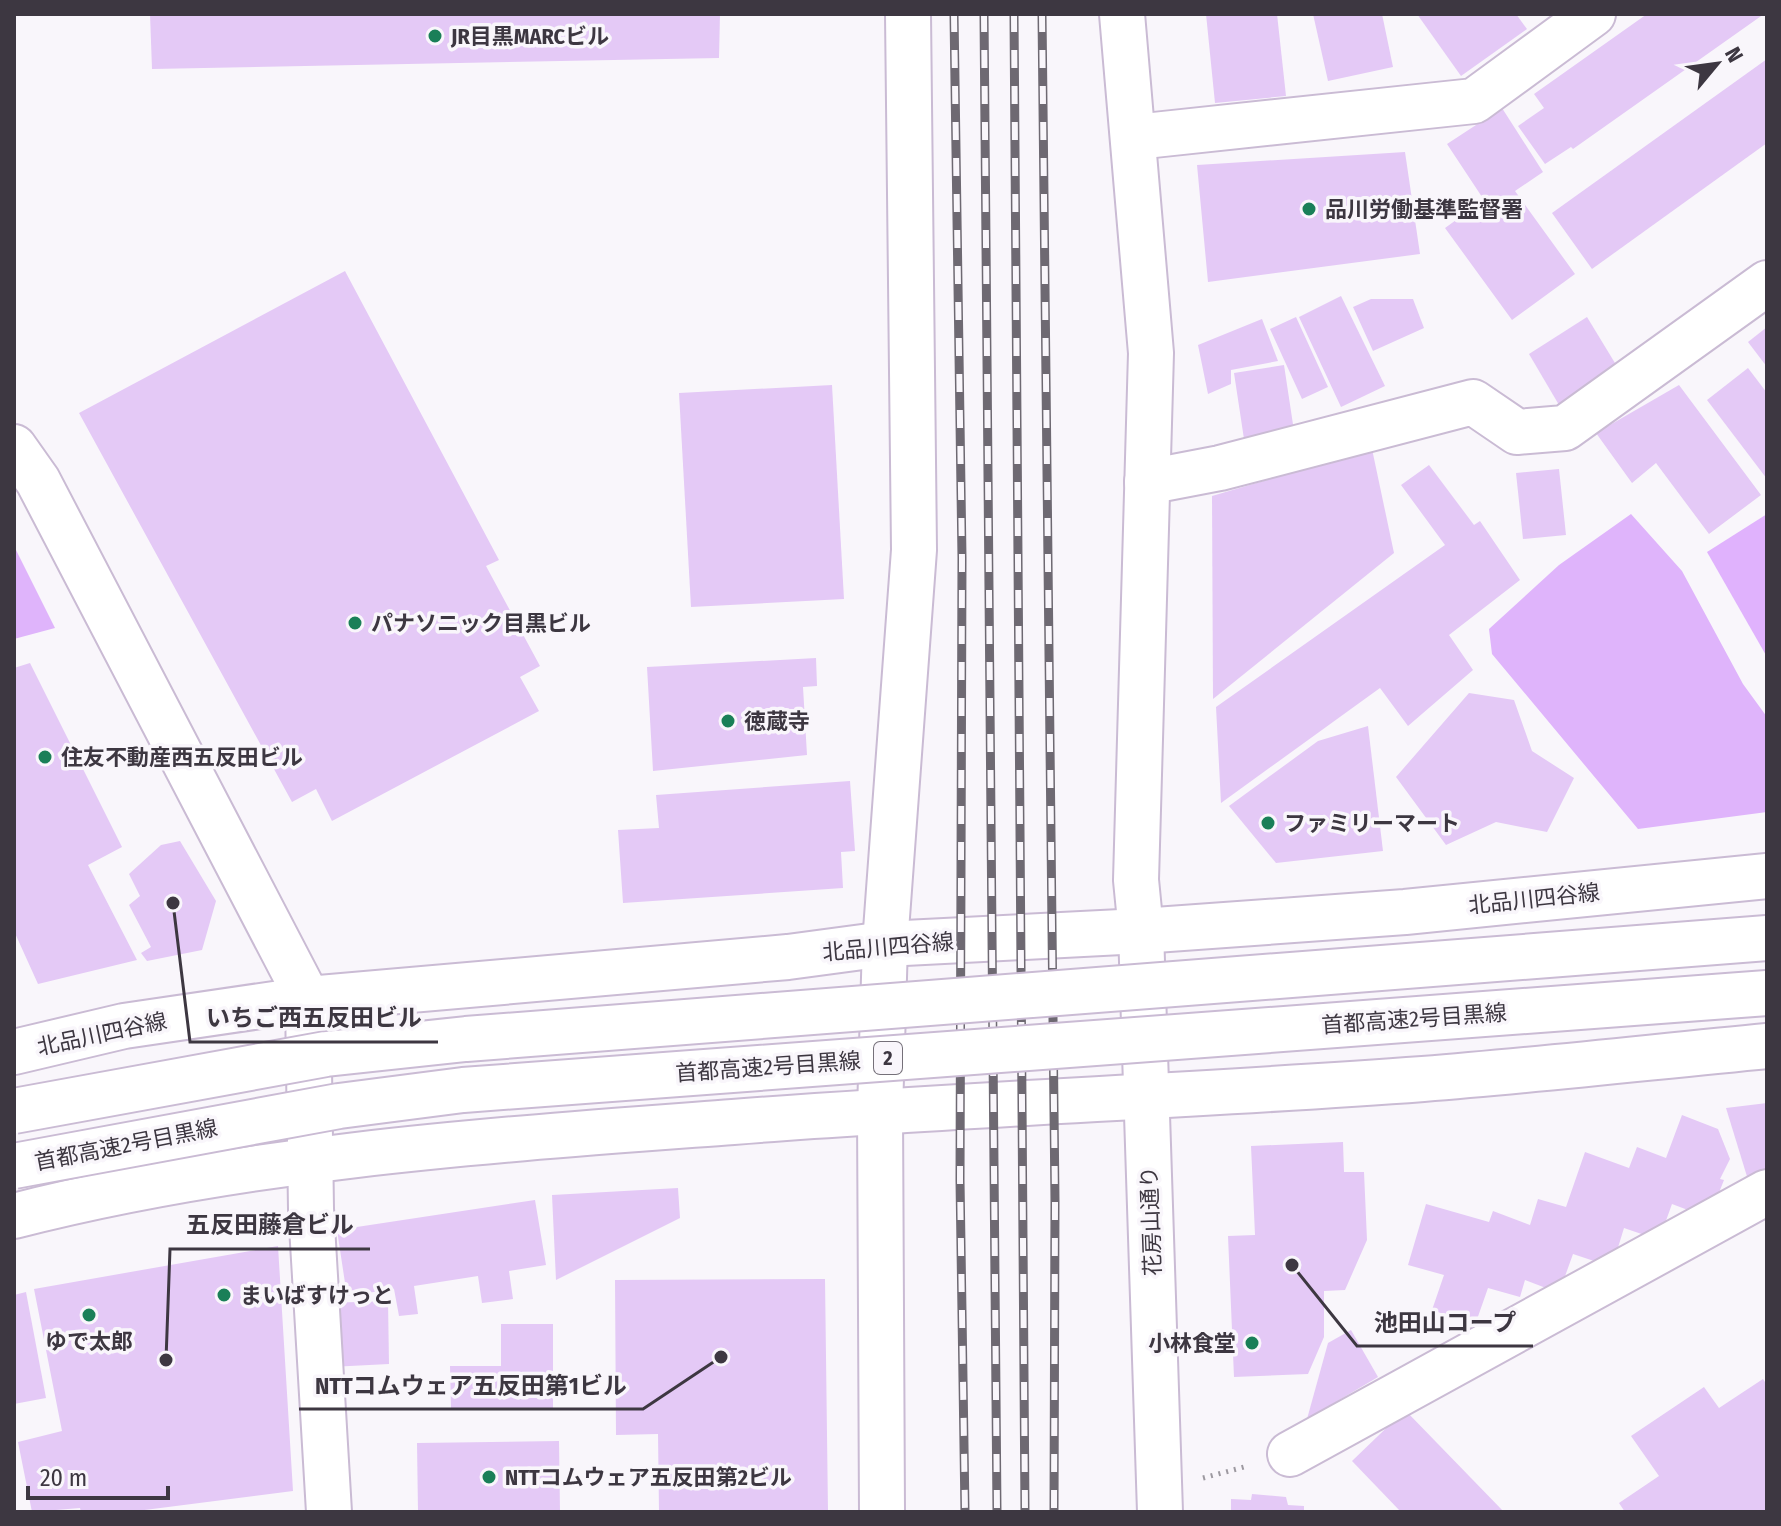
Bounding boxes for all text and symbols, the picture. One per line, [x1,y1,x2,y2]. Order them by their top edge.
place label: JR目黒MARCビル [450,23,609,50]
north arrow [1677,24,1757,104]
marker: JR目黒MARCビル [426,27,444,45]
text: N [1719,42,1749,67]
place label: 品川労働基準監督署 [1325,196,1523,223]
marker: 品川労働基準監督署 [1300,200,1318,218]
place label: パナソニック目黒ビル [371,610,591,637]
marker: パナソニック目黒ビル [346,614,364,632]
place label: 徳蔵寺 [744,708,810,735]
marker: 徳蔵寺 [719,712,737,730]
place label: 住友不動産西五反田ビル [61,744,303,771]
marker: 住友不動産西五反田ビル [36,748,54,766]
place label: ファミリーマート [1284,810,1460,837]
marker: ファミリーマート [1259,814,1277,832]
street label: 北品川四谷線 [1467,879,1601,919]
street label: 北品川四谷線 [821,928,955,966]
callout: いちご西五反田ビル [190,994,438,1042]
street label: 首都高速2号目黒線 [1320,999,1508,1039]
text: いちご西五反田ビル [206,1004,422,1032]
street label: 北品川四谷線 [35,1007,169,1061]
road number: 2 [874,1042,902,1074]
street label: 首都高速2号目黒線 [674,1047,862,1087]
street label: 首都高速2号目黒線 [32,1114,220,1176]
street label: 花房山通り [1136,1166,1166,1276]
callout: 五反田藤倉ビル [170,1201,370,1249]
text: 五反田藤倉ビル [186,1211,354,1239]
place label: まいばすけっと [240,1282,394,1309]
marker: まいばすけっと [215,1286,233,1304]
callout: 池田山コープ [1357,1298,1533,1346]
marker: ゆで太郎 [80,1306,98,1324]
text: 池田山コープ [1374,1309,1516,1337]
place label: ゆで太郎 [45,1328,133,1355]
place label: 小林食堂 [1148,1330,1236,1357]
marker: 小林食堂 [1243,1334,1261,1352]
callout: NTTコムウェア五反田第1ビル [299,1361,643,1409]
text: NTTコムウェア五反田第1ビル [315,1372,627,1400]
scale bar [28,1450,168,1500]
text: 20 m [40,1464,87,1492]
place label: NTTコムウェア五反田第2ビル [505,1464,792,1491]
marker: NTTコムウェア五反田第2ビル [480,1468,498,1486]

